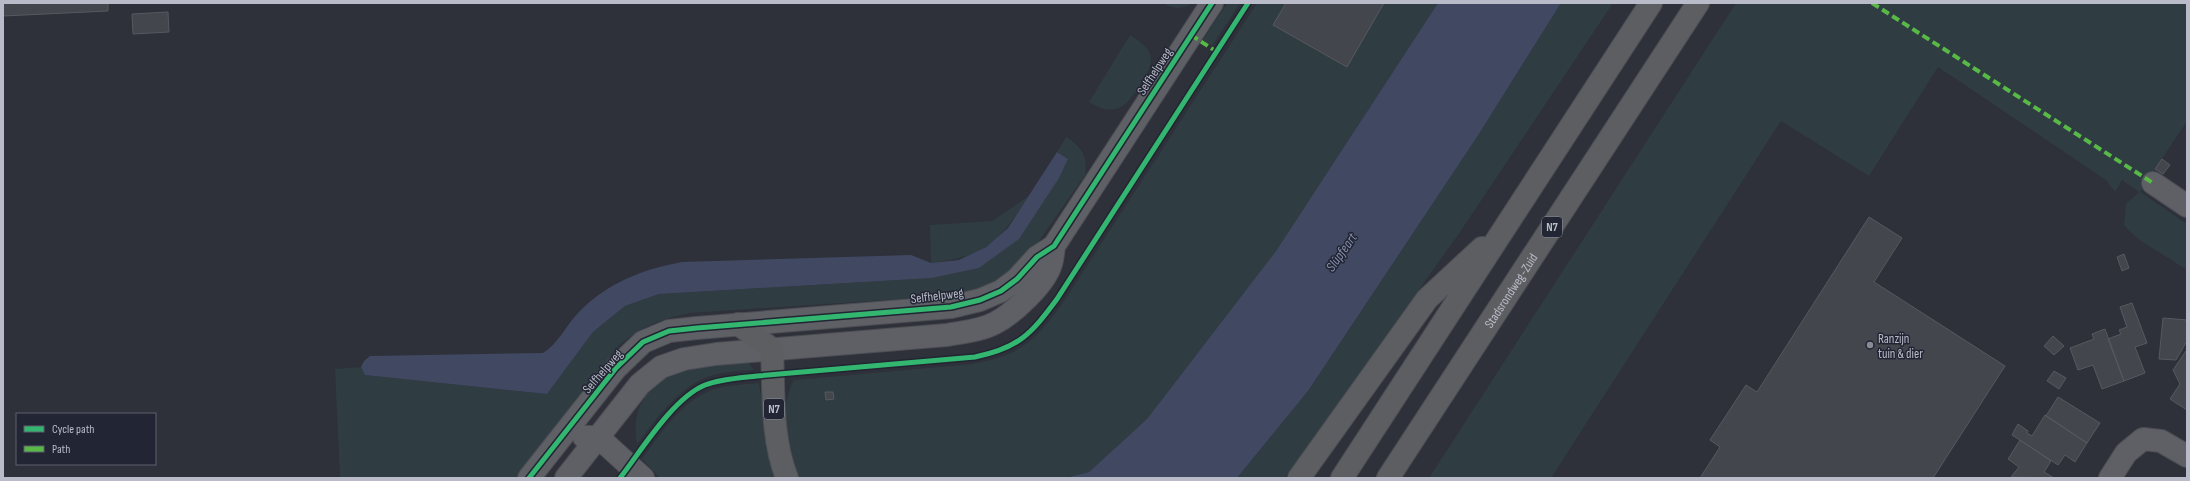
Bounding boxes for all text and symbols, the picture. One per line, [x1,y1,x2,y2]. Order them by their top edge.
street label: Selfhelpweg [1134,45,1176,98]
road number: N7 [1542,217,1562,237]
water label: Slûpfeart [1322,229,1361,275]
street label: Stadsrondweg-Zuid [1481,251,1541,331]
street label: Selfhelpweg [910,285,964,307]
place label: Ranzijn tuin & dier [1878,331,1923,362]
marker: Ranzijn tuin & dier [1865,340,1875,350]
street label: Selfhelpweg [579,346,626,397]
road number: N7 [764,399,784,419]
legend [16,413,156,465]
text: Cycle path [52,422,94,437]
text: Path [52,442,70,457]

